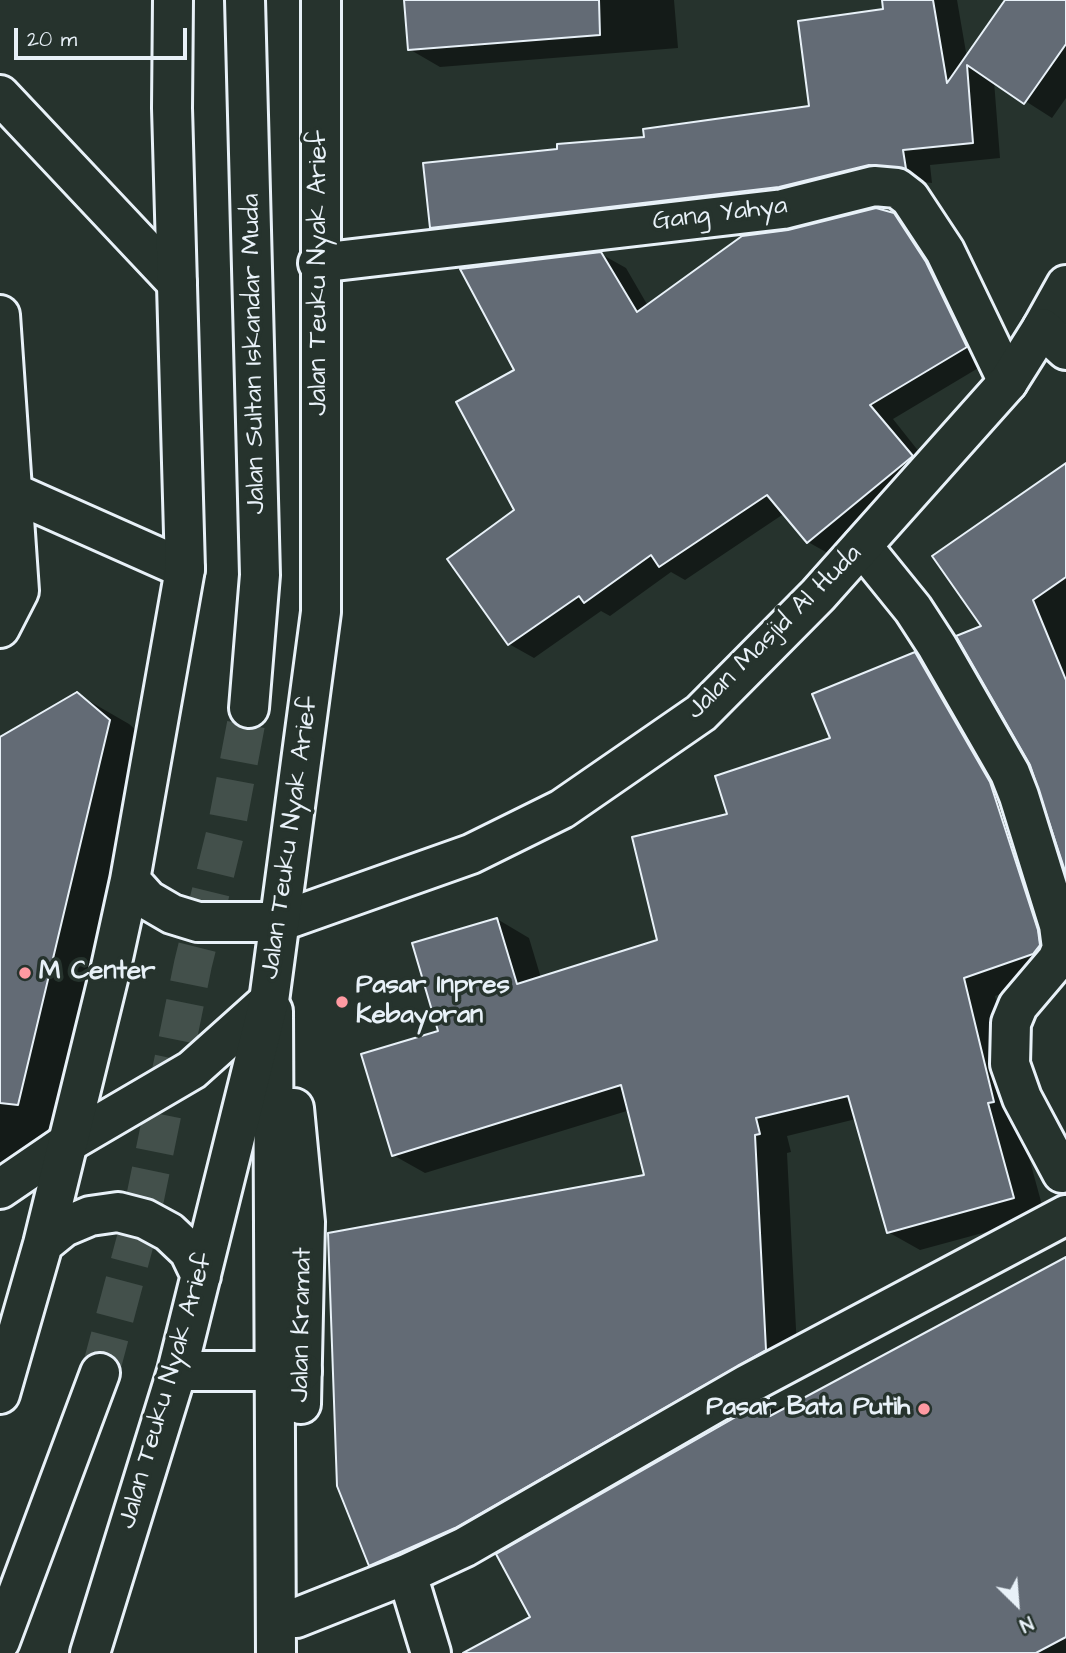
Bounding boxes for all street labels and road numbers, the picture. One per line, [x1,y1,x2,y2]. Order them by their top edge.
street label: Jalan Teuku Nyak Arief [304,130,336,416]
street label: Gang Yahya [651,191,789,239]
street label: Jalan Sultan Iskandar Muda [237,193,273,515]
street label: Jalan Masjid Al Huda [681,539,869,727]
street label: Jalan Teuku Nyak Arief [256,695,326,981]
street label: Jalan Kramat [286,1247,320,1403]
street label: Jalan Teuku Nyak Arief [113,1250,221,1532]

